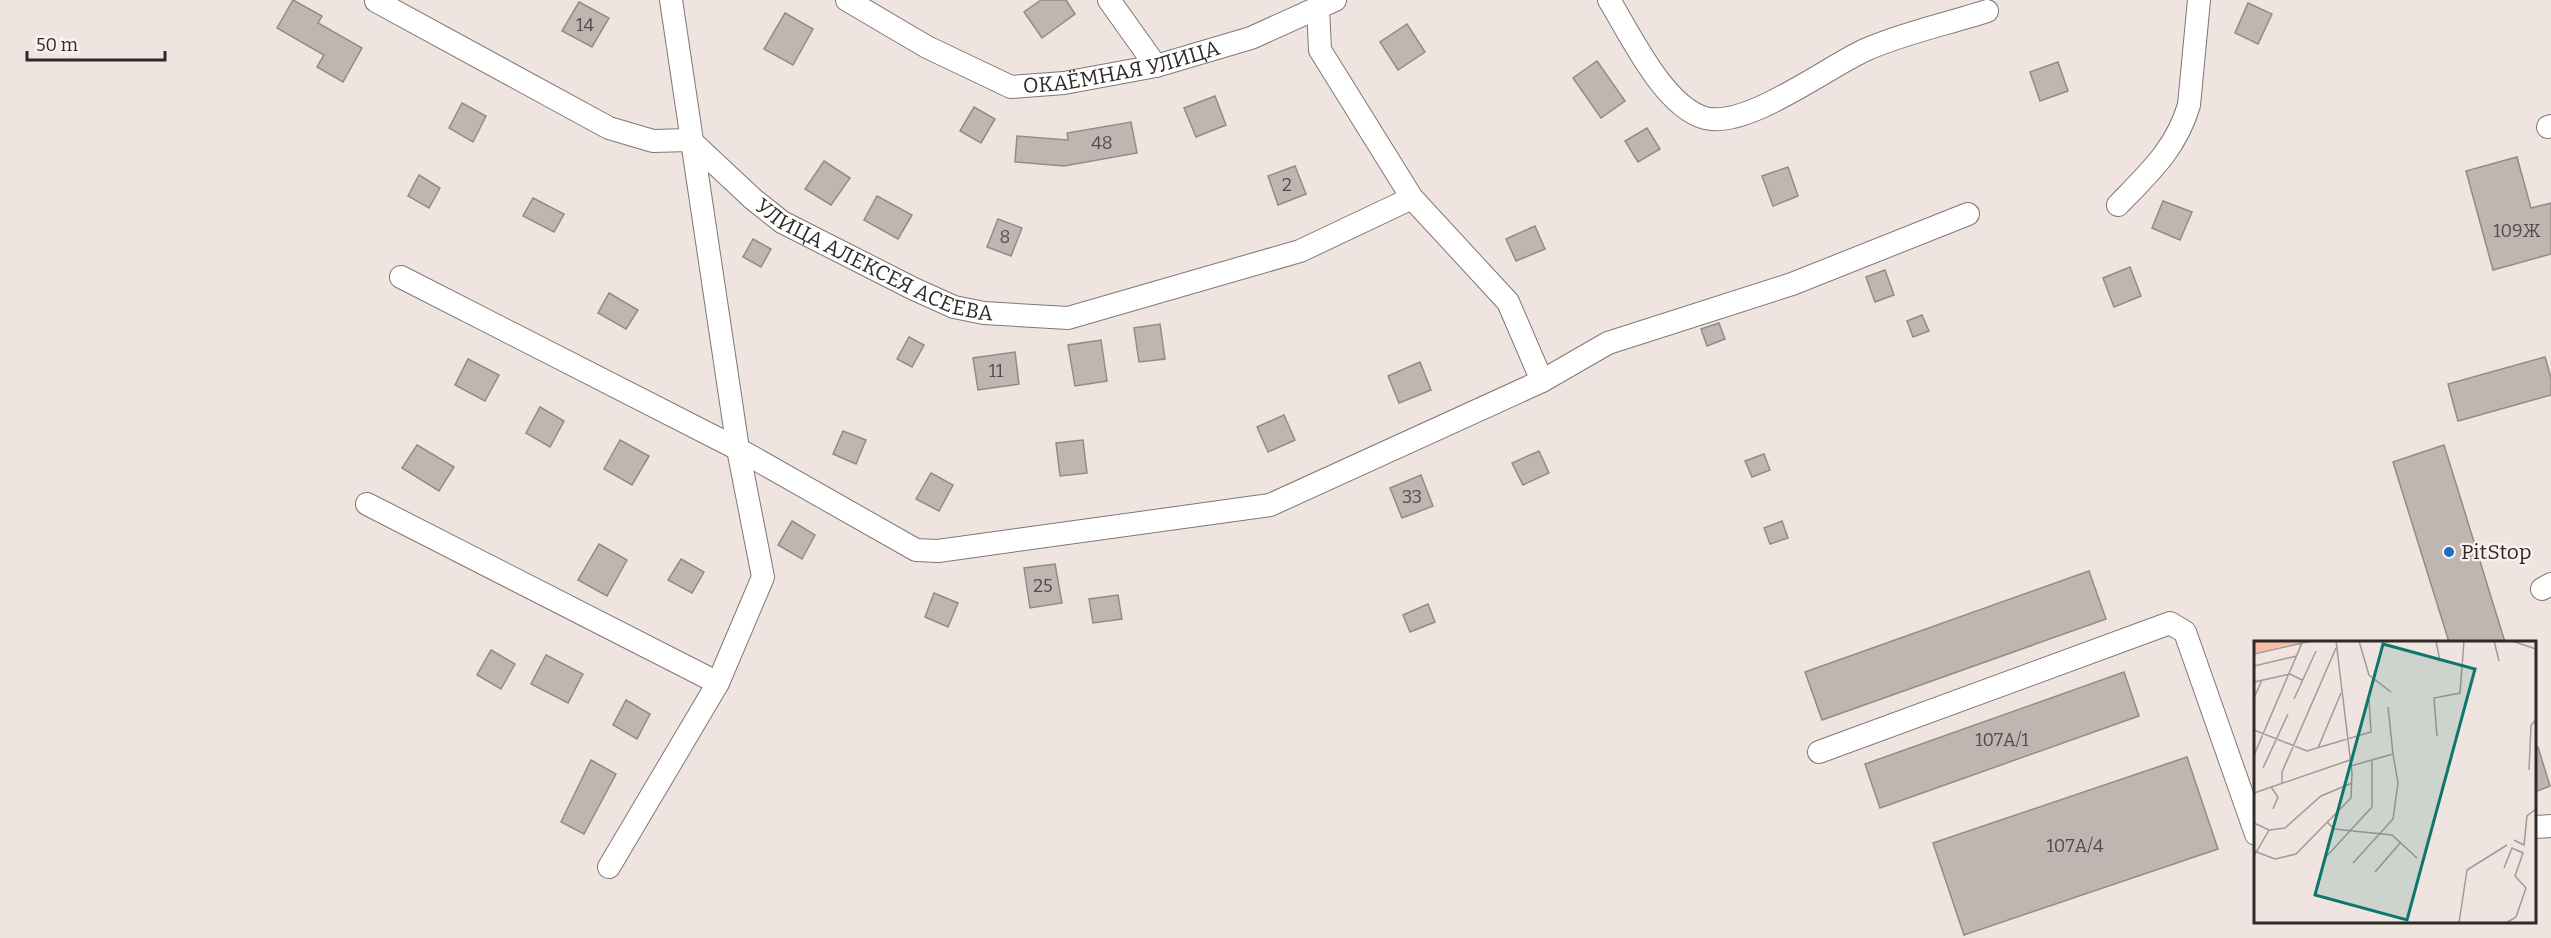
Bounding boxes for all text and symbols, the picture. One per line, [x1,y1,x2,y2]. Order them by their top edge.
house number: 14 [576,14,594,36]
scale bar [27,24,165,62]
text: 50 m [36,34,78,56]
street label: ОКАЁМНАЯ УЛИЦА [1022,35,1223,99]
house number: 48 [1091,132,1113,154]
house number: 2 [1282,174,1292,196]
street label: УЛИЦА АЛЕКСЕЯ АСЕЕВА [750,193,994,327]
house number: 109Ж [2493,220,2541,242]
house number: 8 [1000,226,1010,248]
house number: 11 [989,360,1004,382]
house number: 33 [1402,486,1422,508]
place label: PitStop [2461,539,2531,565]
marker: PitStop [2442,545,2456,559]
house number: 25 [1033,575,1053,597]
inset map [2254,641,2536,923]
house number: 107А/1 [1975,729,2030,751]
house number: 107А/4 [2047,835,2104,857]

